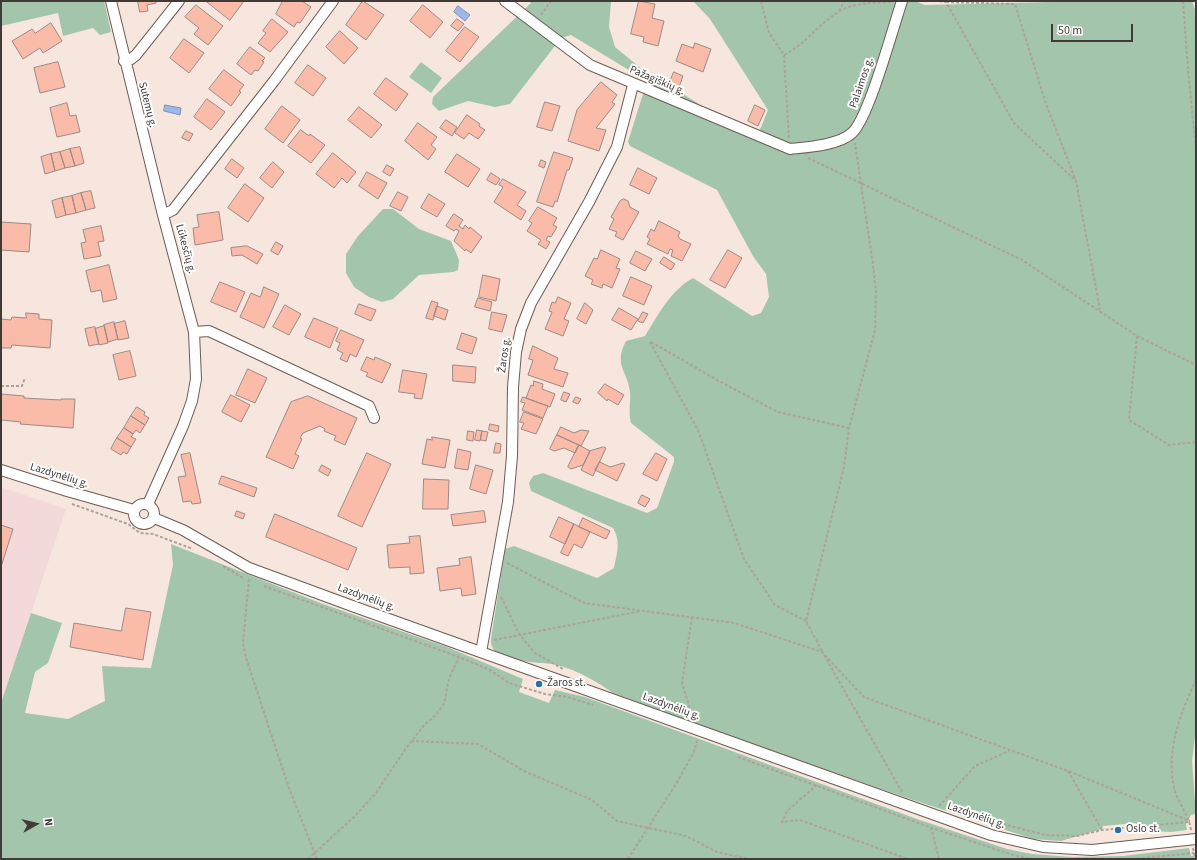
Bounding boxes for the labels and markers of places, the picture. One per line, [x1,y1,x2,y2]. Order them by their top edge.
place label: Žaros st. [547,677,586,691]
marker: Žaros st. [534,679,544,689]
place label: Oslo st. [1126,823,1160,837]
marker: Oslo st. [1113,825,1123,835]

